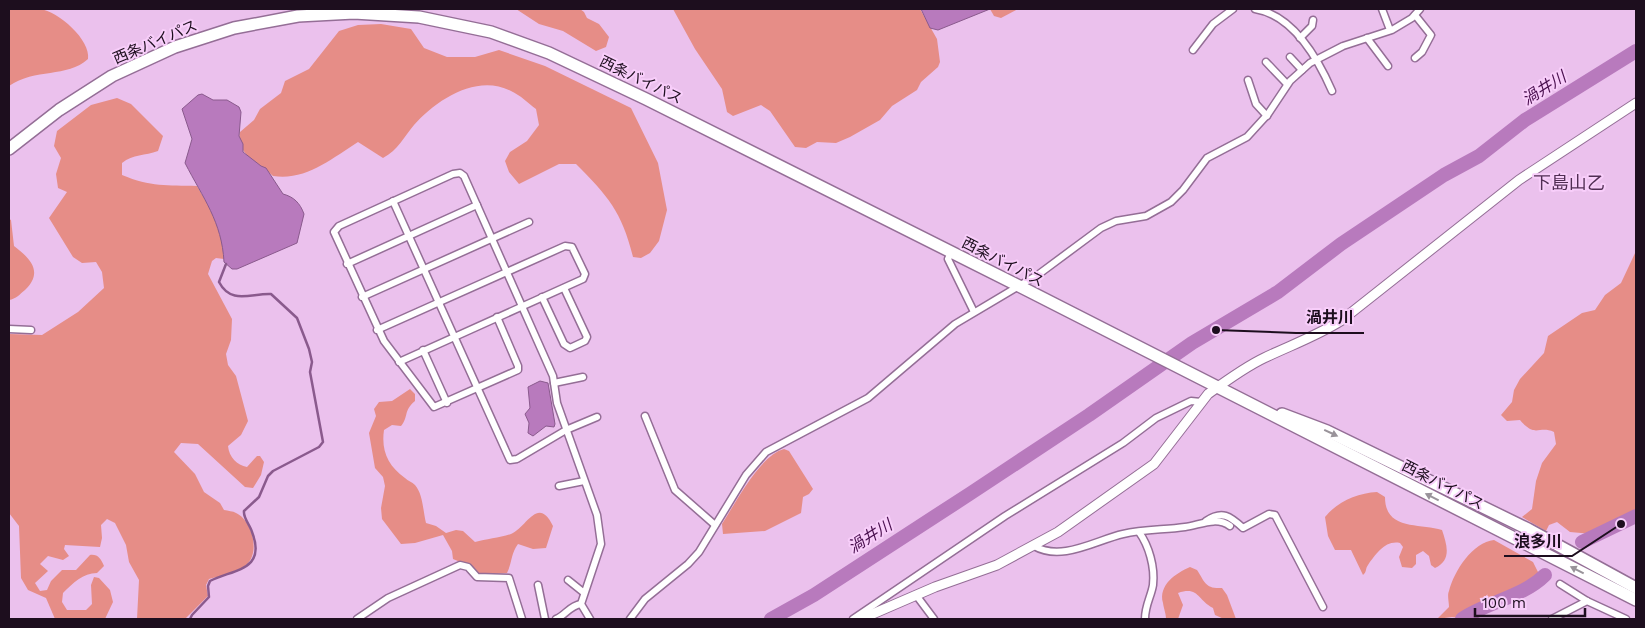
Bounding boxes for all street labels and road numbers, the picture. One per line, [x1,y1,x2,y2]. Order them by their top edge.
street label: 西条バイパス [110,16,200,68]
street label: 西条バイパス [597,52,685,108]
street label: 西条バイパス [959,234,1047,290]
street label: 西条バイパス [1399,457,1487,513]

